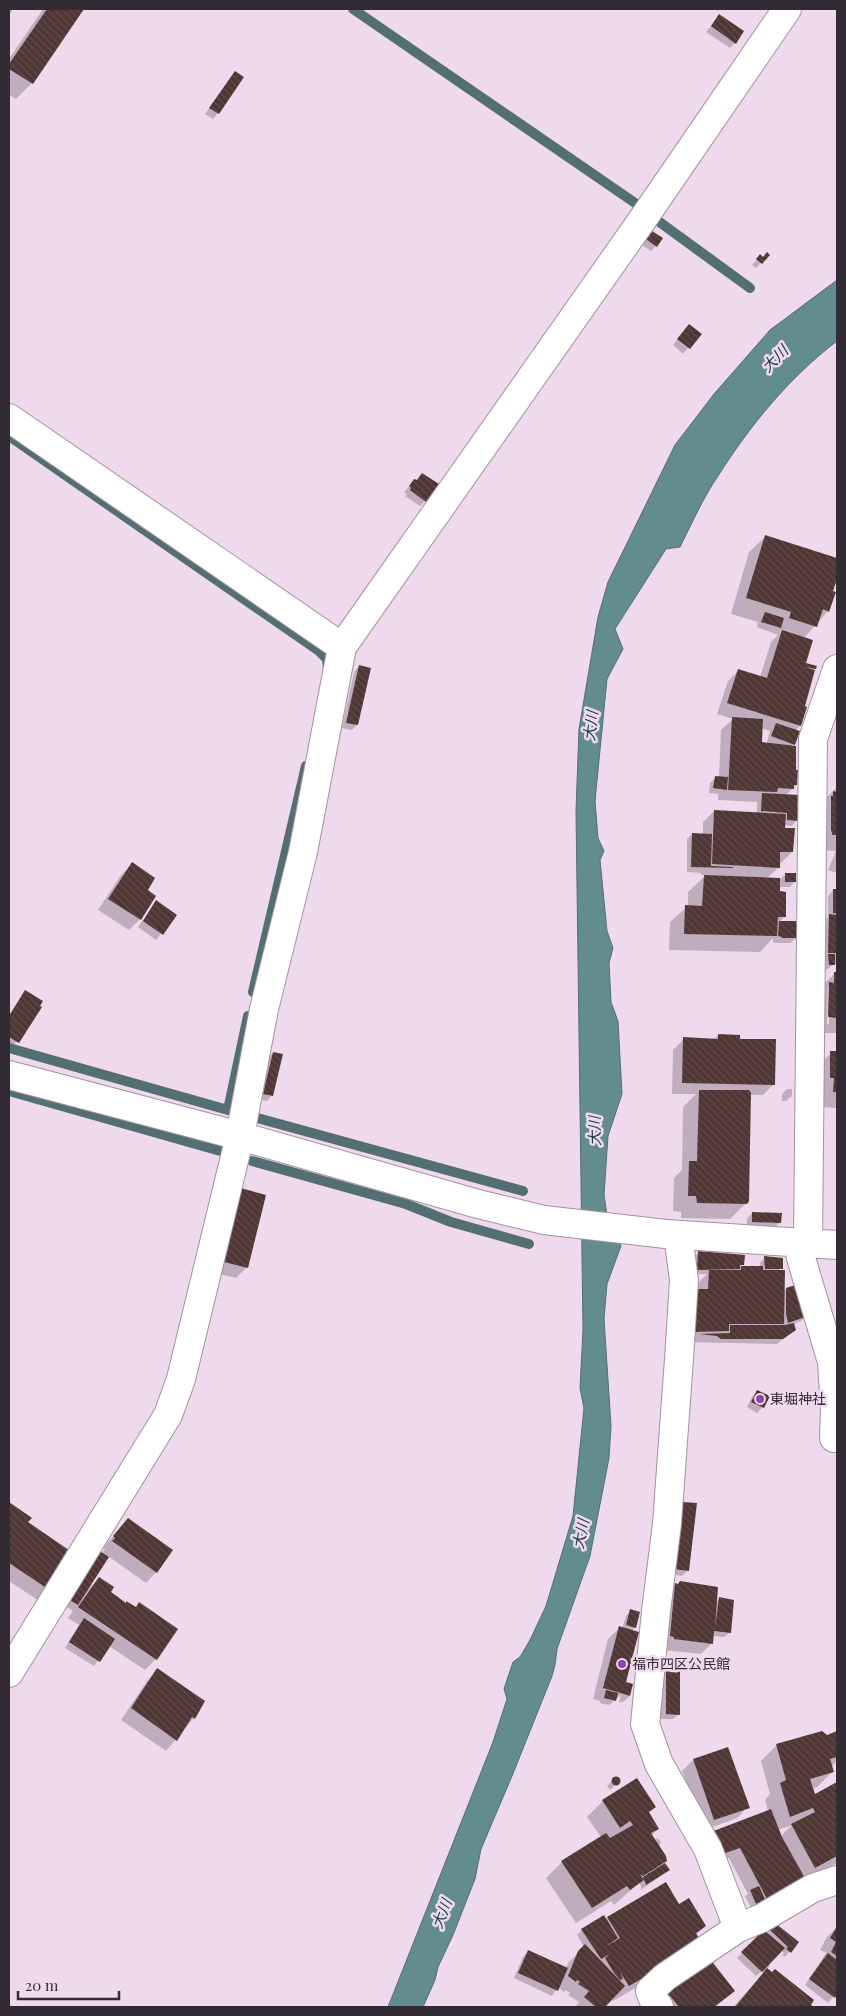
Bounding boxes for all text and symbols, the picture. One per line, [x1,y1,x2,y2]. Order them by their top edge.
water label: 大川 [757,339,793,376]
water label: 大川 [578,708,602,742]
water label: 大川 [584,1114,604,1146]
place label: 東堀神社 [770,1389,826,1408]
marker: 東堀神社 [754,1393,766,1405]
water label: 大川 [567,1515,593,1550]
place label: 福市四区公民館 [632,1654,730,1673]
marker: 福市四区公民館 [616,1658,628,1670]
water label: 大川 [426,1894,456,1931]
scale bar [18,1968,119,2000]
text: 20 m [25,1975,59,1995]

